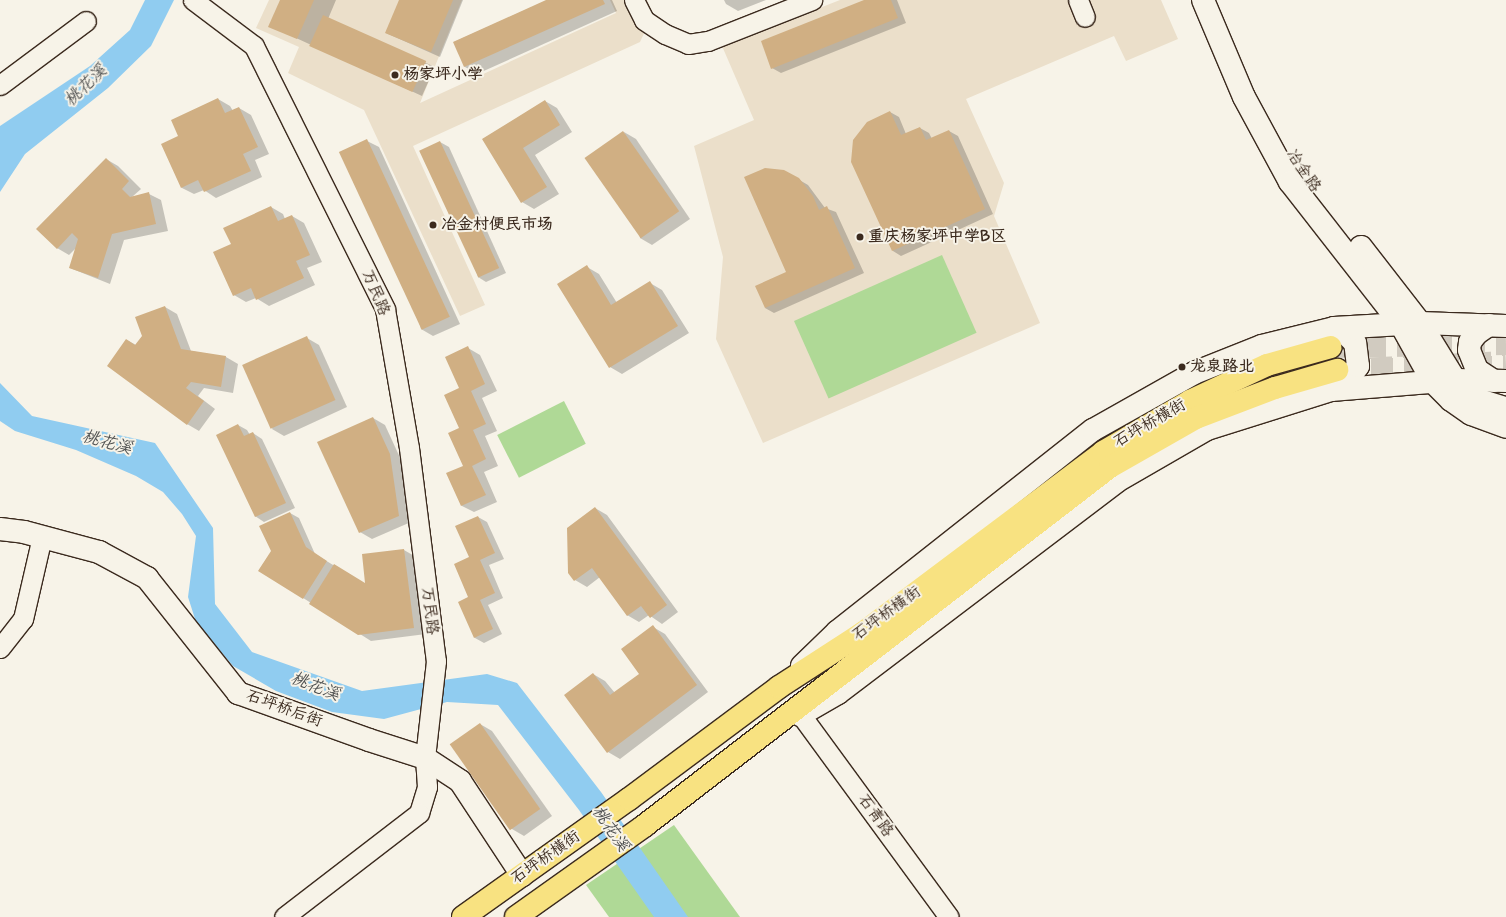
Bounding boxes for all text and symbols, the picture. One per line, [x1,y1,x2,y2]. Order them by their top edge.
water label: 桃花溪 [61,61,111,111]
place label: 杨家坪小学 [403,65,483,85]
marker: 杨家坪小学 [390,70,400,80]
street label: 冶金路 [1282,146,1324,196]
place label: 冶金村便民市场 [441,215,553,235]
marker: 冶金村便民市场 [428,220,438,230]
place label: 重庆杨家坪中学B区 [868,227,1006,247]
marker: 重庆杨家坪中学B区 [855,232,865,242]
street label: 万民路 [357,267,393,319]
place label: 龙泉路北 [1190,357,1254,377]
marker: 龙泉路北 [1177,362,1187,372]
street label: 石坪桥横街 [1111,396,1189,452]
water label: 桃花溪 [80,427,134,459]
street label: 石坪桥横街 [849,583,925,645]
street label: 万民路 [417,586,441,636]
water label: 桃花溪 [288,668,342,706]
street label: 石坪桥后街 [243,686,325,732]
street label: 石青路 [853,791,897,841]
water label: 桃花溪 [587,802,633,856]
street label: 石坪桥横街 [508,827,584,889]

